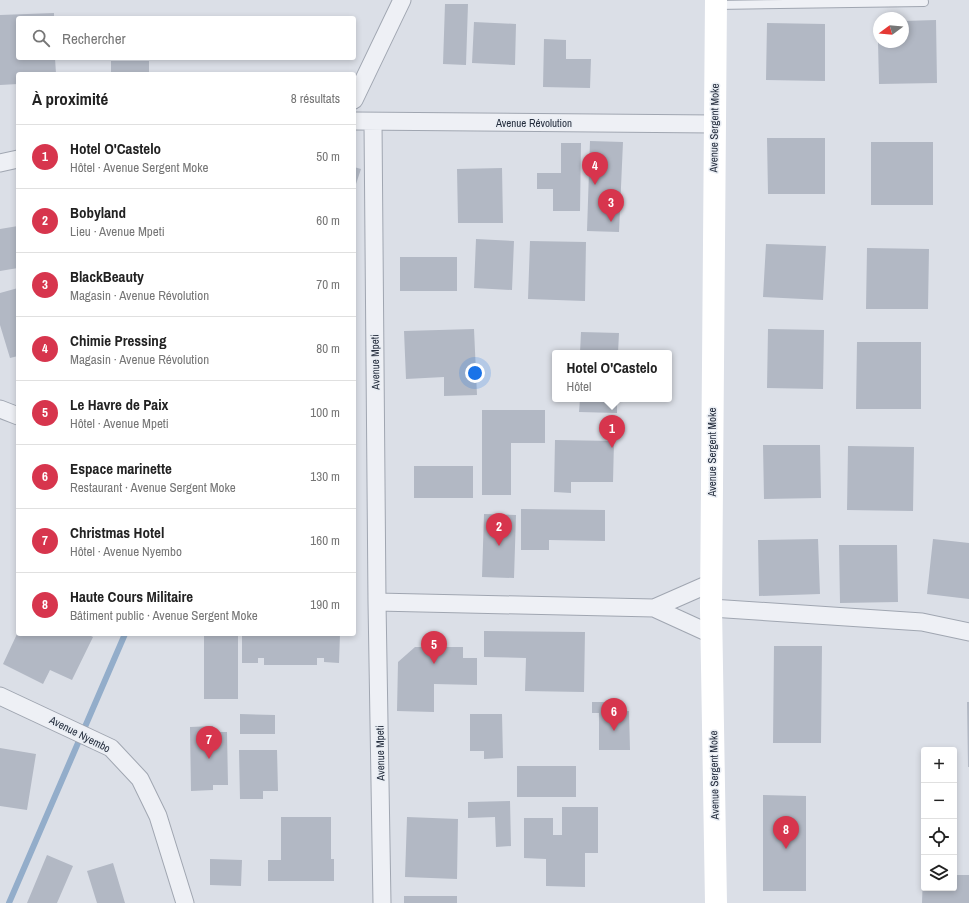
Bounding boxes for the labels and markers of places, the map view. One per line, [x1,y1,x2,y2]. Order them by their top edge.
pin: 4 [582,152,608,185]
pin: 3 [598,189,624,222]
pin: 1 [599,415,625,448]
pin: 2 [486,513,512,546]
pin: 5 [421,631,447,664]
pin: 6 [601,698,627,731]
pin: 7 [196,726,222,759]
pin: 8 [773,816,799,849]

